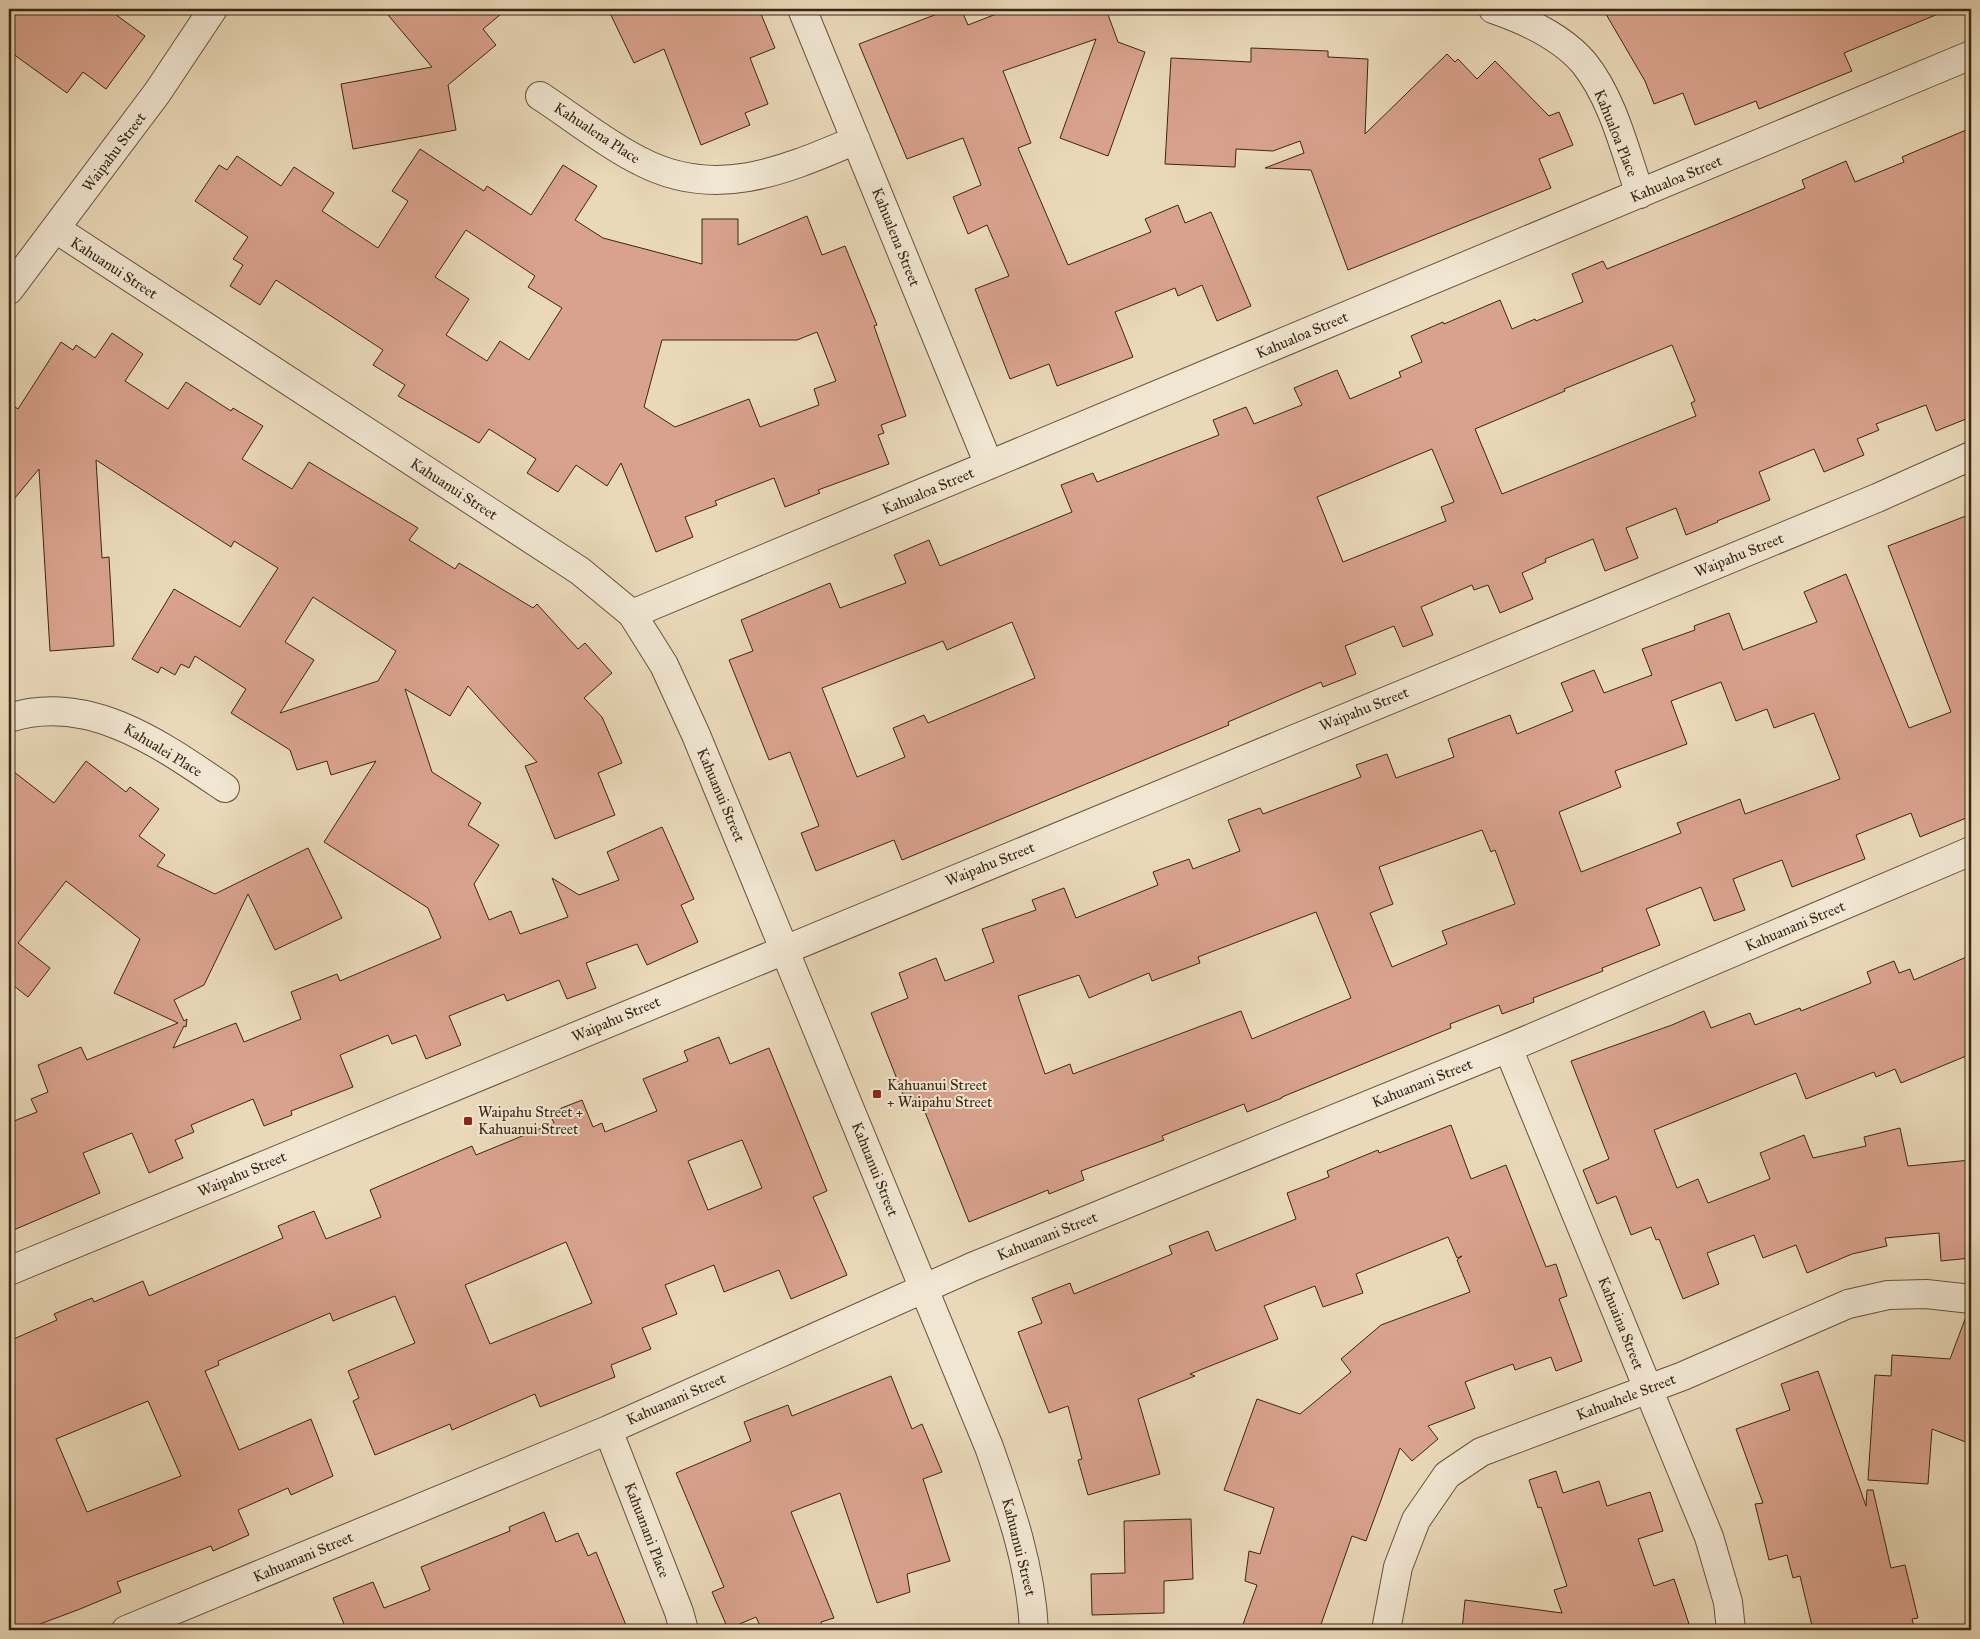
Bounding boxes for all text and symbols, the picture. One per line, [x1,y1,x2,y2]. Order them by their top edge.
street label: Kahualoa Place [1590,87,1642,179]
street label: Kahualena Place [551,98,643,168]
street label: Waipahu Street [78,108,150,195]
street label: Kahualoa Street [1627,151,1725,206]
street label: Kahualena Street [868,185,924,290]
street label: Kahuanui Street [67,233,161,303]
street label: Kahualoa Street [1253,307,1351,362]
street label: Kahuanui Street [407,454,501,524]
street label: Kahualoa Street [879,463,977,518]
street label: Waipahu Street [1692,529,1787,581]
street label: Waipahu Street [1317,683,1412,735]
street label: Kahualei Place [120,719,206,781]
street label: Kahuanui Street [693,745,749,845]
street label: Waipahu Street [943,838,1038,890]
street label: Kahuanani Street [1742,897,1848,955]
street label: Waipahu Street [569,992,664,1046]
street label: Kahuanani Street [1369,1054,1475,1111]
place label: Kahuanui Street + Waipahu Street [887,1076,993,1111]
marker: Kahuanui Street + Waipahu Street [871,1088,883,1100]
place label: Waipahu Street + Kahuanui Street [478,1103,583,1138]
marker: Waipahu Street + Kahuanui Street [462,1115,474,1127]
street label: Kahuanui Street [848,1119,902,1219]
street label: Waipahu Street [195,1147,290,1201]
street label: Kahuanani Street [994,1207,1100,1264]
street label: Kahuaina Street [1594,1274,1648,1373]
street label: Kahuanani Street [624,1369,729,1429]
street label: Kahuahele Street [1574,1370,1679,1424]
street label: Kahuanani Place [620,1480,674,1580]
street label: Kahuanui Street [998,1496,1040,1598]
street label: Kahuanani Street [250,1528,356,1586]

